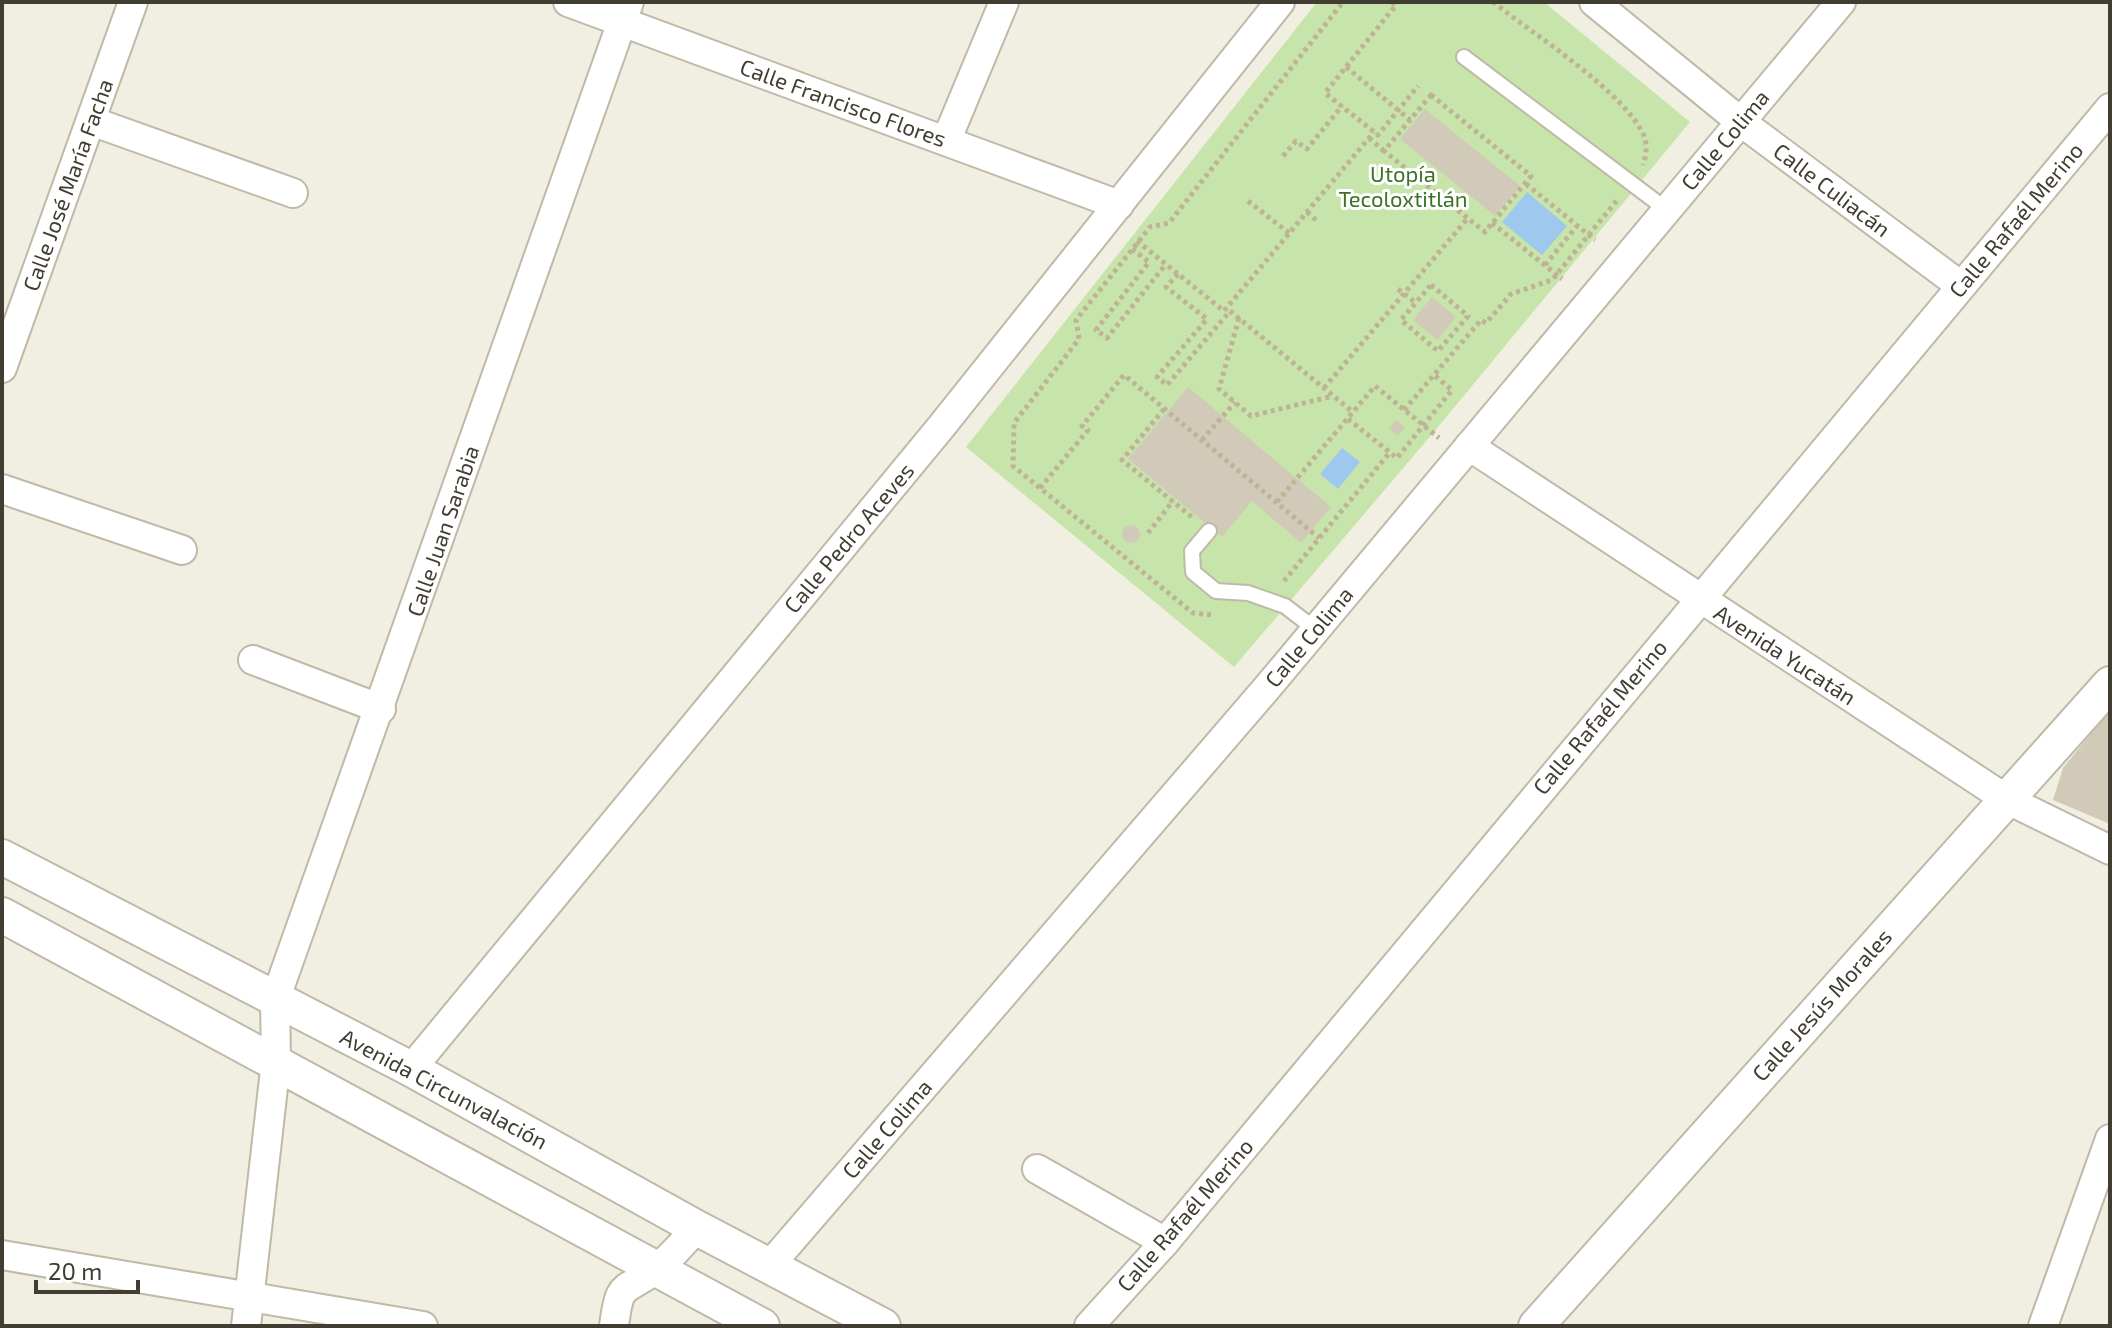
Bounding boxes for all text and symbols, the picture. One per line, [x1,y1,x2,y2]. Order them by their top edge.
street label: Calle Francisco Flores [737,53,950,151]
street label: Calle José María Facha [17,75,118,294]
street label: Calle Colima [1675,84,1774,195]
street label: Calle Culiacán [1769,137,1896,241]
street label: Calle Rafaél Merino [1943,137,2088,302]
park label: Utopía Tecoloxtitlán [1338,160,1468,211]
street label: Calle Juan Sarabia [401,442,484,620]
street label: Calle Pedro Aceves [778,457,918,618]
street label: Calle Colima [1259,581,1358,692]
street label: Avenida Yucatán [1710,599,1861,710]
street label: Calle Rafaél Merino [1527,634,1672,799]
street label: Calle Jesús Morales [1746,923,1896,1086]
street label: Avenida Circunvalación [336,1022,552,1154]
street label: Calle Colima [836,1073,936,1183]
street label: Calle Rafaél Merino [1111,1133,1258,1296]
scale bar [36,1244,138,1294]
text: 20 m [48,1256,102,1285]

